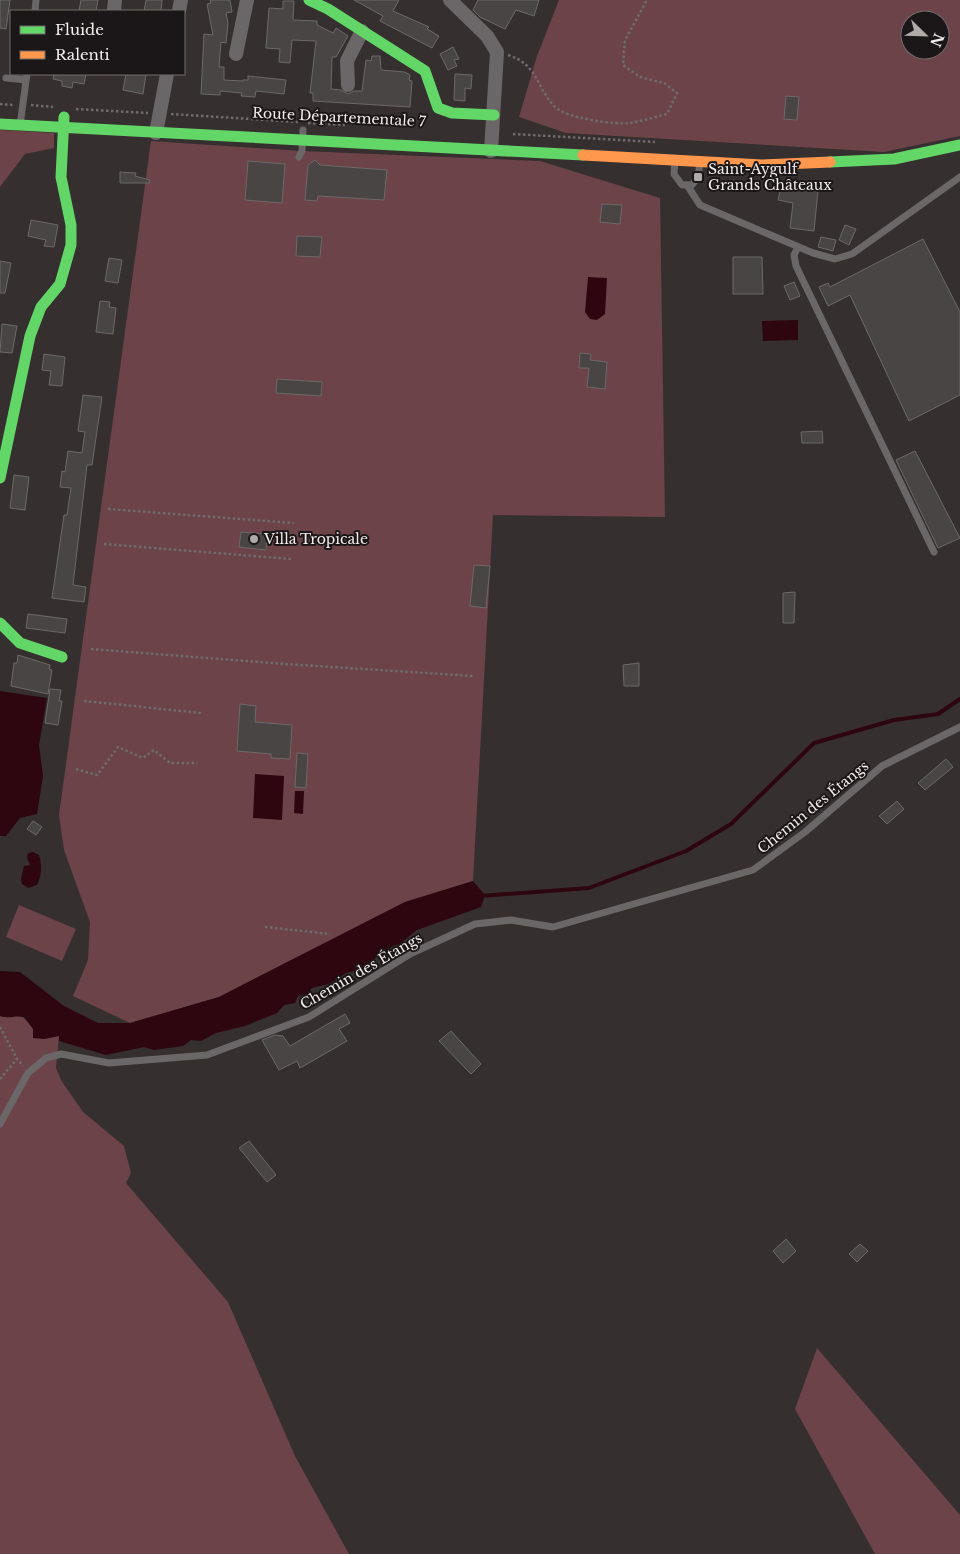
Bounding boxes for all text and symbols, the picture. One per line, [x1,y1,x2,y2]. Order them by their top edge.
legend [10,10,185,75]
north arrow [900,10,950,60]
text: Fluide [55,20,104,39]
text: N [926,31,948,50]
text: Ralenti [55,45,110,64]
street label: Route Départementale 7 [252,103,427,131]
place label: Saint-Aygulf Grands Châteaux [708,160,832,194]
marker: Saint-Aygulf Grands Châteaux [692,171,704,183]
place label: Villa Tropicale [263,530,368,548]
marker: Villa Tropicale [248,533,260,545]
street label: Chemin des Étangs [754,757,872,857]
street label: Chemin des Étangs [297,929,425,1013]

